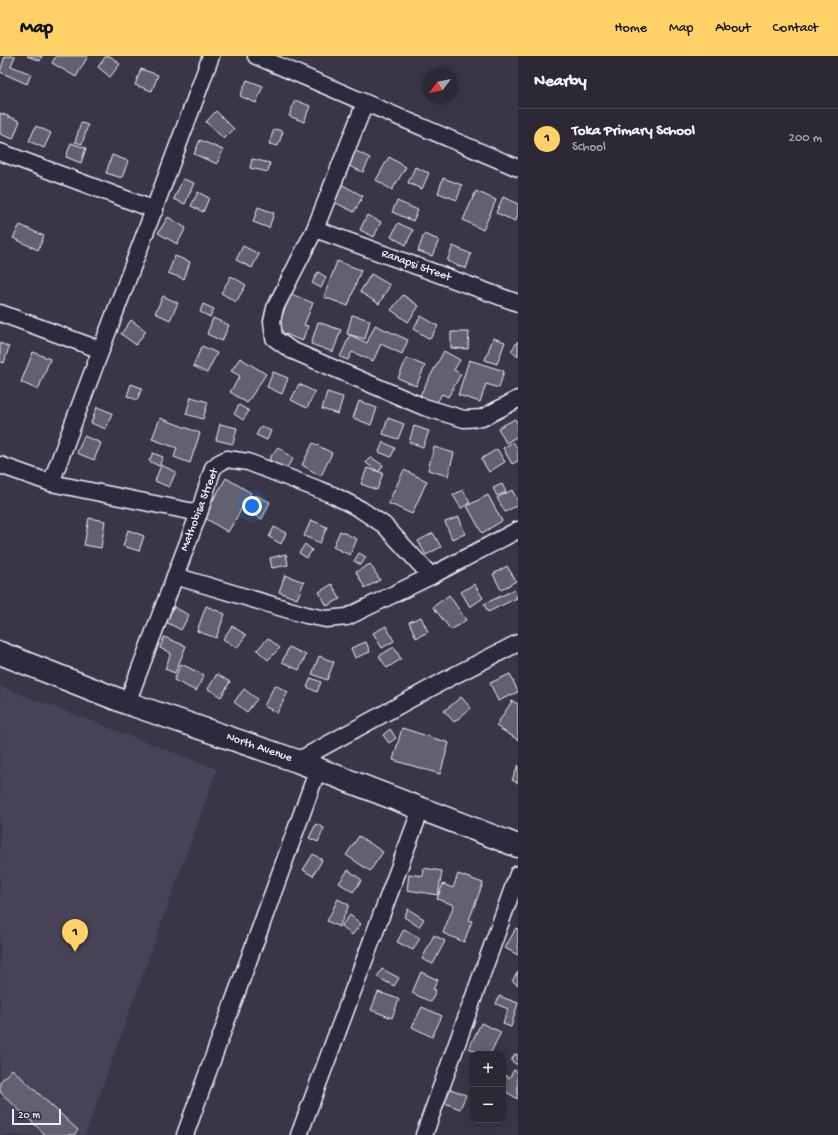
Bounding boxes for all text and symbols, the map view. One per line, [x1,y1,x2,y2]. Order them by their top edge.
text: Map [20,17,53,40]
text: Home [615,20,647,37]
text: Map [669,20,693,37]
text: About [715,20,751,37]
text: Contact [773,20,818,37]
north arrow [422,68,458,104]
text: Nearby [534,72,587,92]
text: Toka Primary School [572,122,695,140]
text: 1 [544,131,550,146]
text: 200 m [789,131,822,146]
text: School [572,140,606,155]
street label: Ranapsi Street [379,247,454,285]
street label: Mathobisa Street [178,466,223,553]
your location [242,496,262,516]
street label: North Avenue [224,730,294,766]
pin: 1 [62,919,88,952]
map controls [470,1051,506,1123]
button: + [470,1051,506,1087]
button: − [470,1087,506,1123]
scale bar [12,1107,61,1126]
text: 20 m [18,1110,40,1122]

